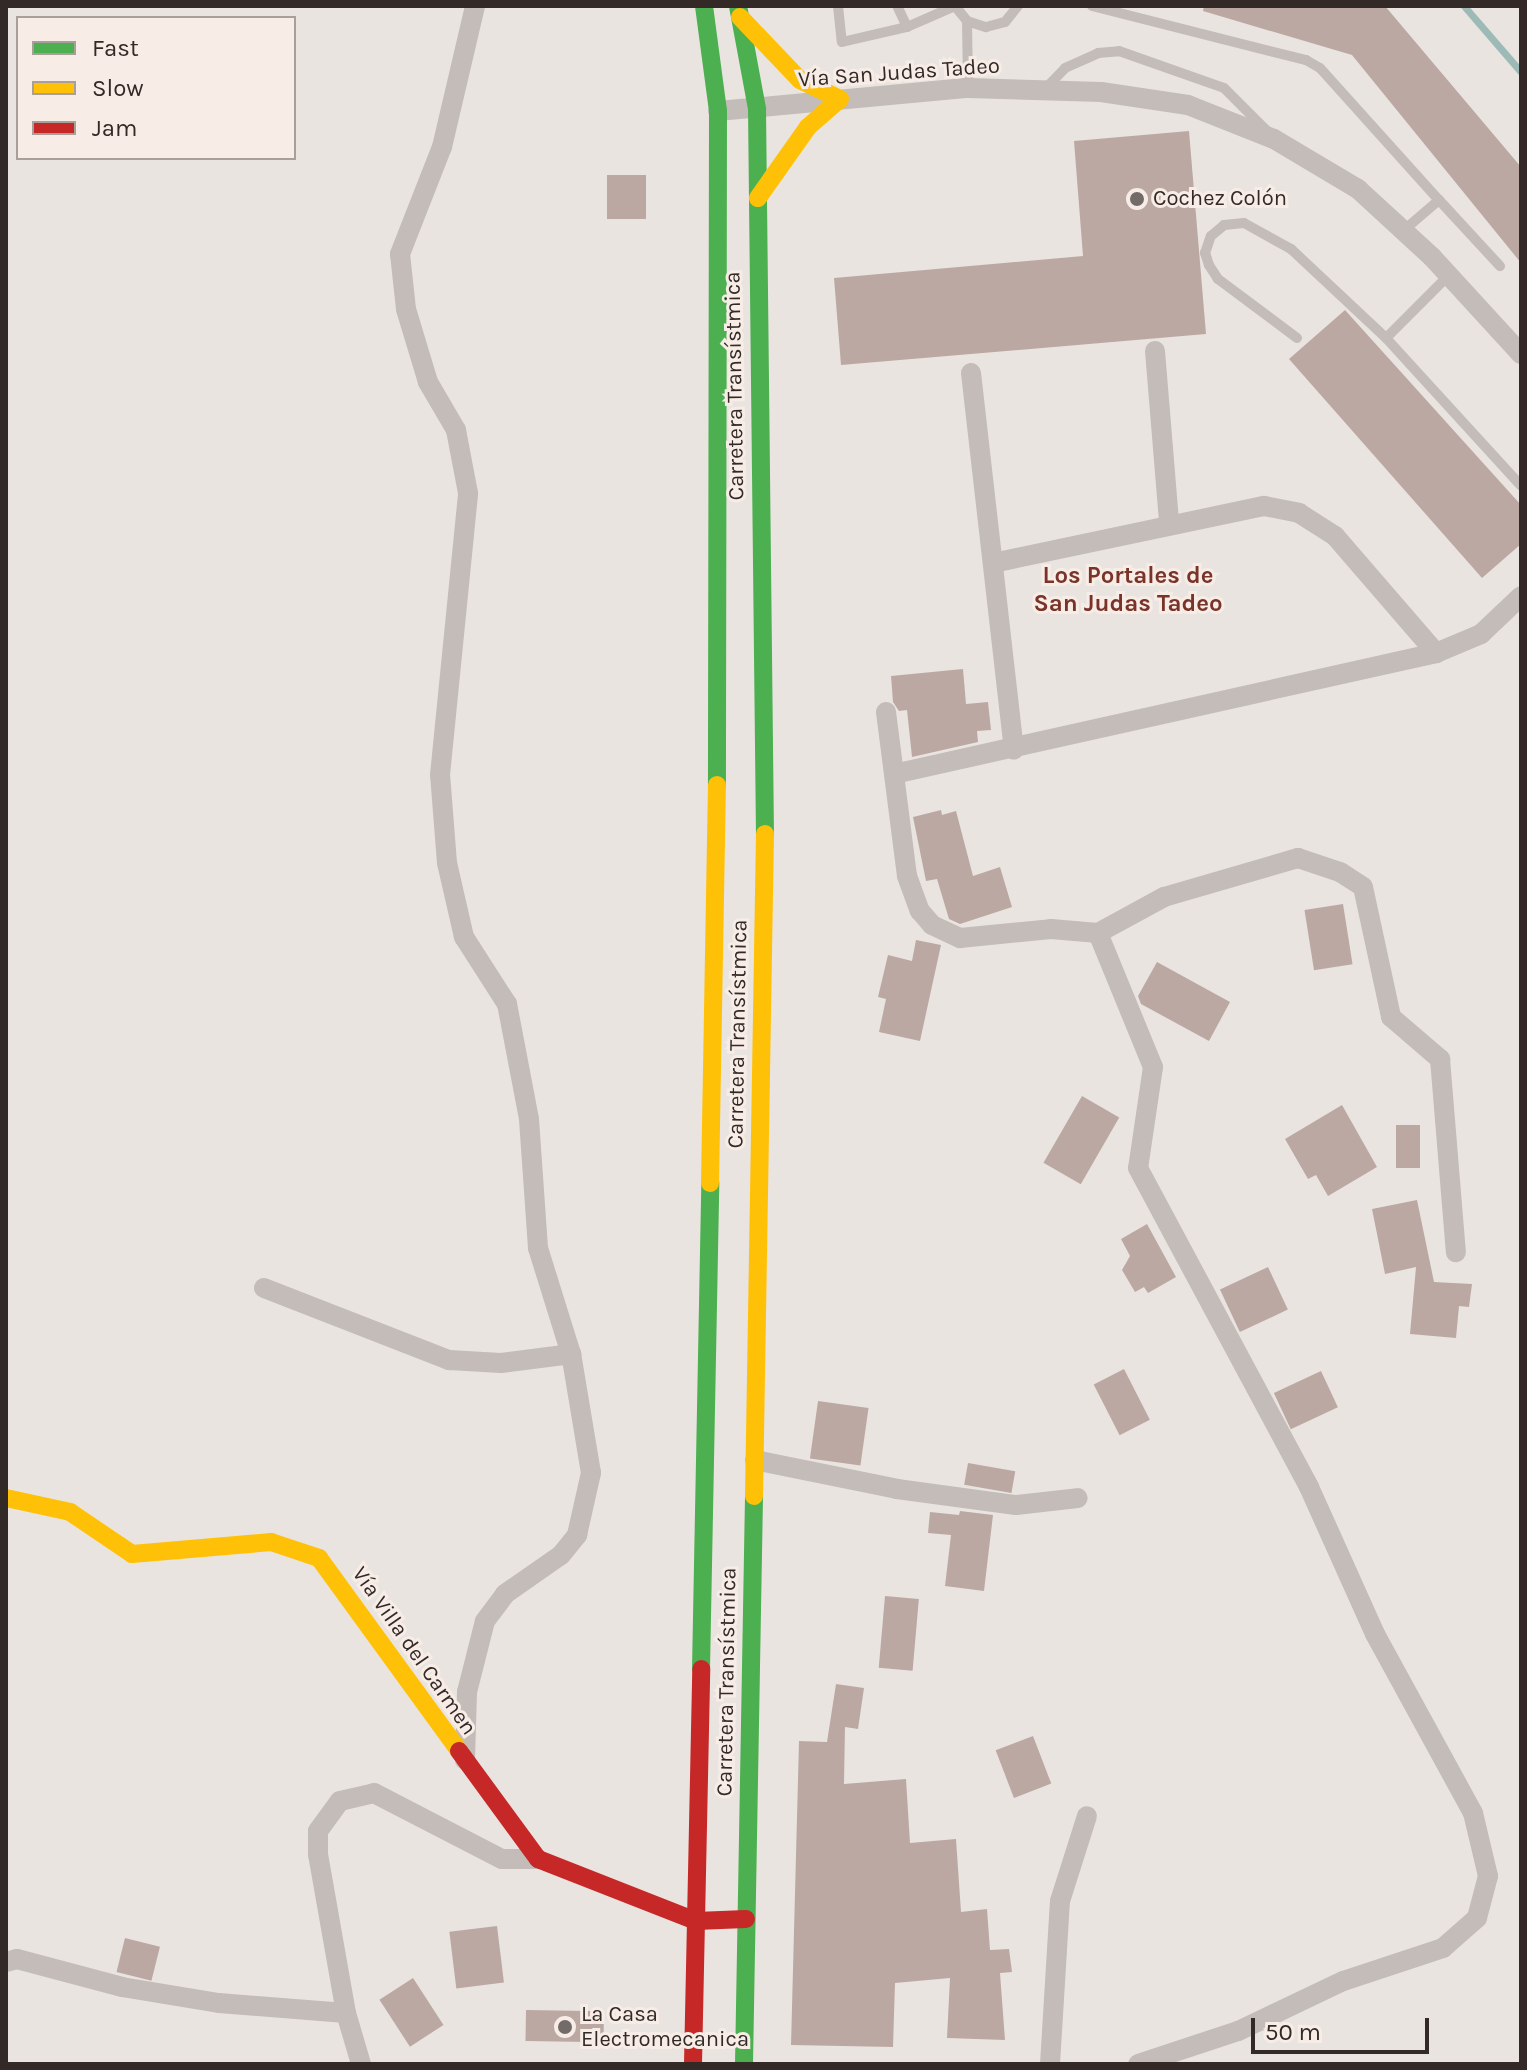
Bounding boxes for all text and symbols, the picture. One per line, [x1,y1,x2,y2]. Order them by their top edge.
legend [16,16,296,160]
text: Fast [92,34,139,62]
street label: Vía San Judas Tadeo [797,53,1001,93]
text: Slow [92,74,144,102]
text: Jam [92,114,137,142]
place label: Cochez Colón [1153,186,1287,212]
marker: Cochez Colón [1128,190,1146,208]
street label: Carretera Transístmica [720,271,750,501]
district label: Los Portales de San Judas Tadeo [1033,562,1223,618]
street label: Carretera Transístmica [723,919,753,1149]
street label: Vía Villa del Carmen [346,1562,482,1740]
street label: Carretera Transístmica [712,1567,742,1797]
place label: La Casa Electromecanica [581,2001,749,2052]
scale bar [1255,2002,1433,2052]
marker: La Casa Electromecanica [556,2018,574,2036]
text: 50 m [1265,2018,1321,2046]

